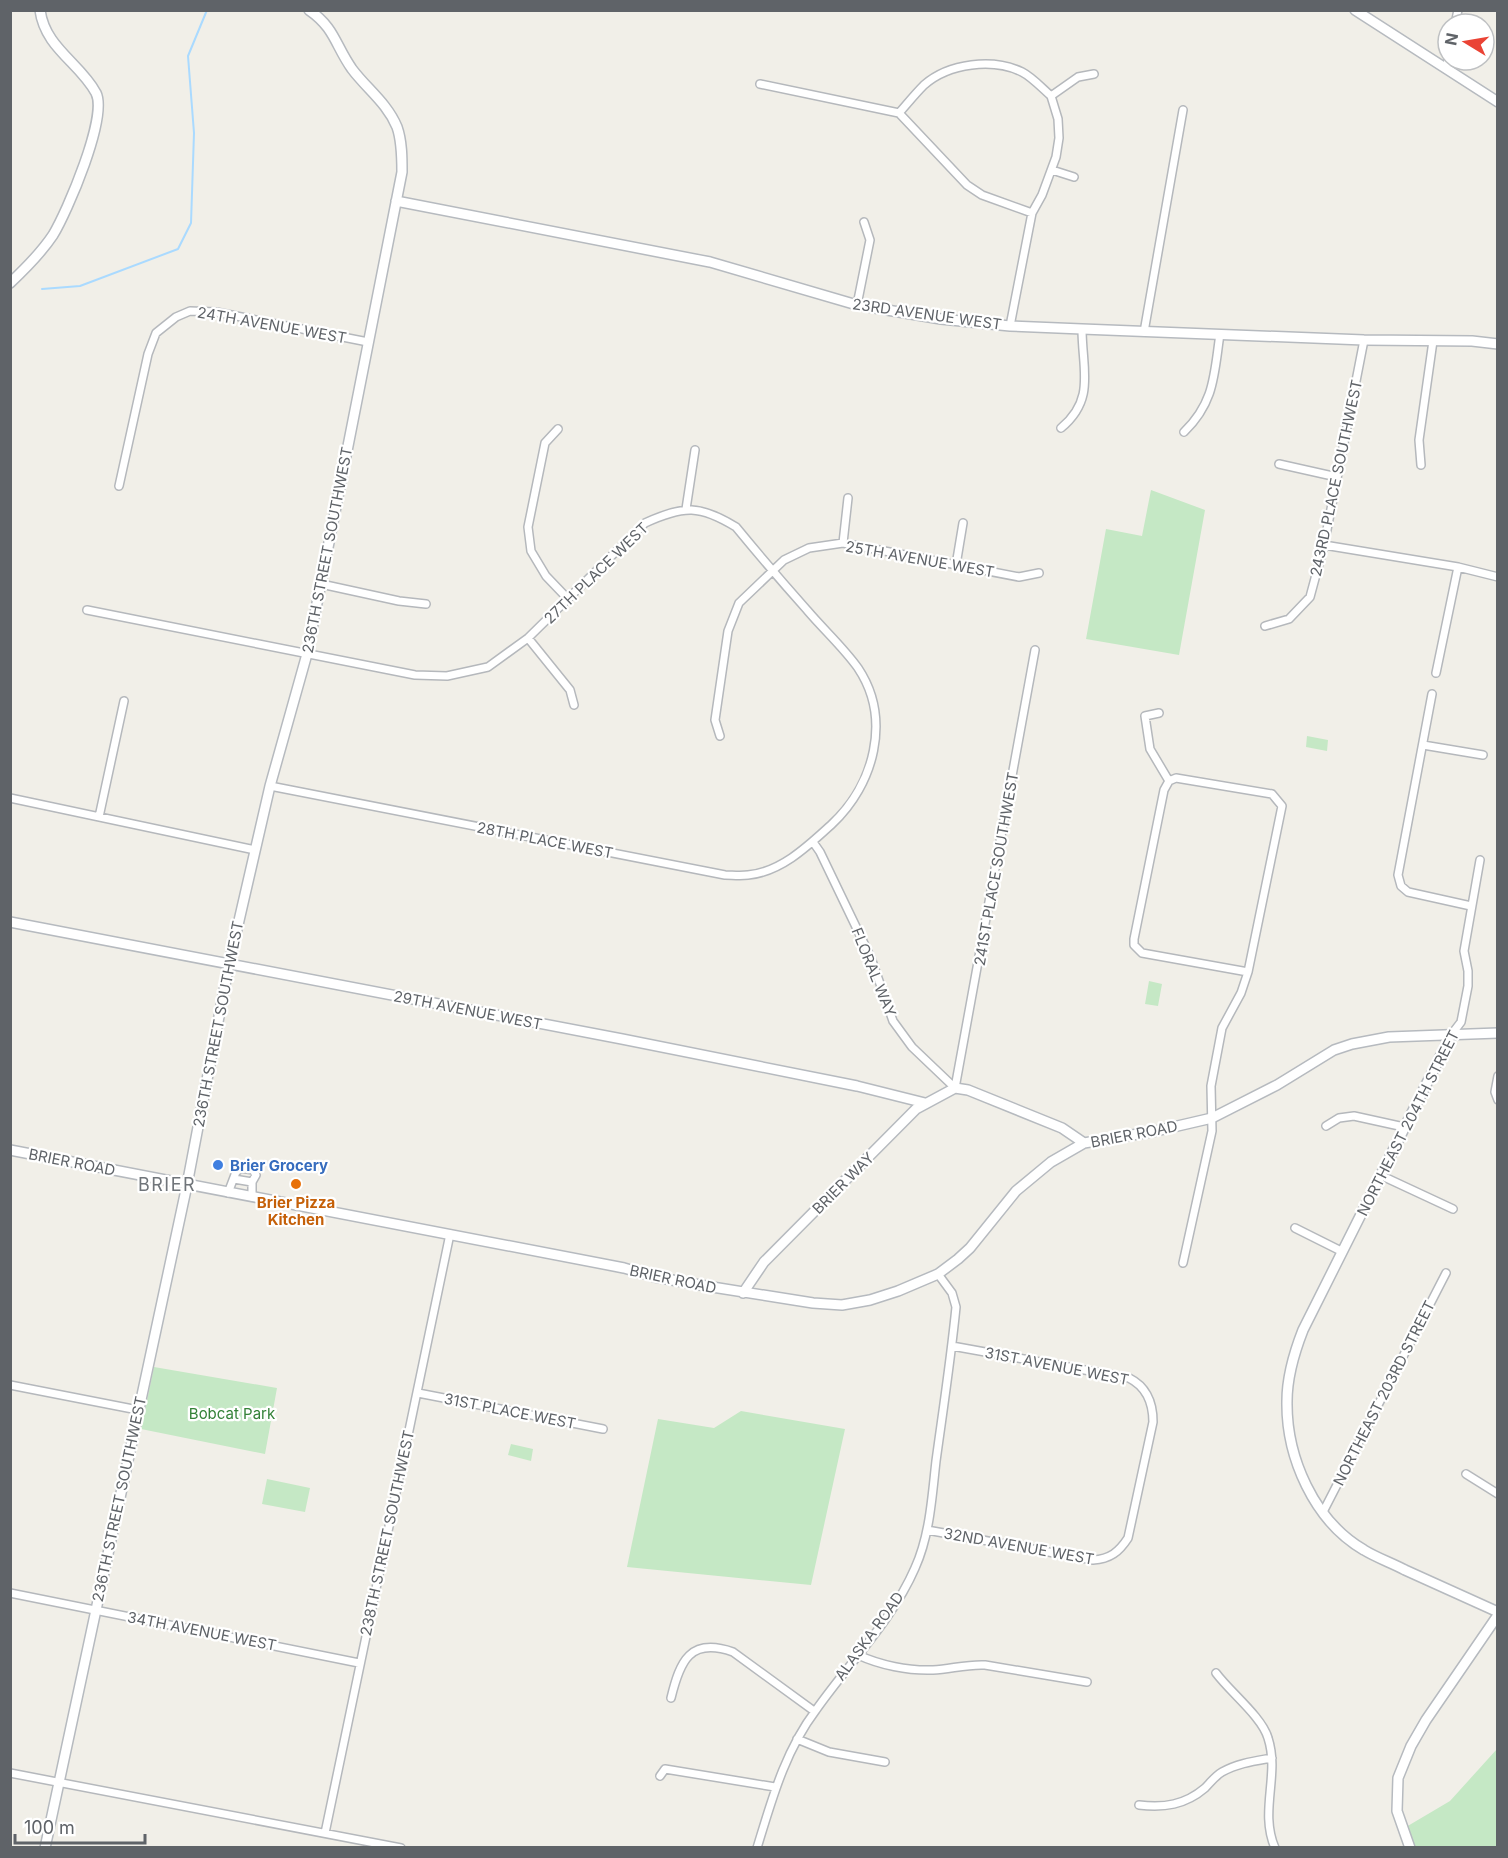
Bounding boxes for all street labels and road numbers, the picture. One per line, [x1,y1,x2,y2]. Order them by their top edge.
street label: 23RD AVENUE WEST [851,294,1003,334]
street label: 24TH AVENUE WEST [196,303,348,347]
street label: 243RD PLACE SOUTHWEST [1306,378,1366,578]
street label: 236TH STREET SOUTHWEST [298,445,356,655]
street label: 27TH PLACE WEST [540,518,652,628]
street label: 25TH AVENUE WEST [844,537,996,581]
street label: 241ST PLACE SOUTHWEST [970,771,1022,967]
street label: 28TH PLACE WEST [475,817,615,863]
street label: 236TH STREET SOUTHWEST [189,919,247,1129]
street label: FLORAL WAY [848,925,900,1019]
street label: 29TH AVENUE WEST [392,986,544,1034]
street label: NORTHEAST 204TH STREET [1353,1027,1463,1219]
street label: BRIER ROAD [1089,1116,1179,1152]
street label: BRIER ROAD [27,1144,117,1180]
street label: BRIER WAY [808,1148,878,1218]
street label: BRIER ROAD [628,1261,718,1297]
street label: NORTHEAST 203RD STREET [1329,1297,1439,1489]
street label: 31ST AVENUE WEST [983,1343,1131,1389]
street label: 31ST PLACE WEST [442,1389,578,1433]
street label: 236TH STREET SOUTHWEST [88,1394,150,1604]
street label: 238TH STREET SOUTHWEST [356,1428,418,1638]
street label: 32ND AVENUE WEST [942,1523,1096,1569]
street label: ALASKA ROAD [830,1588,908,1684]
street label: 34TH AVENUE WEST [126,1607,278,1655]

